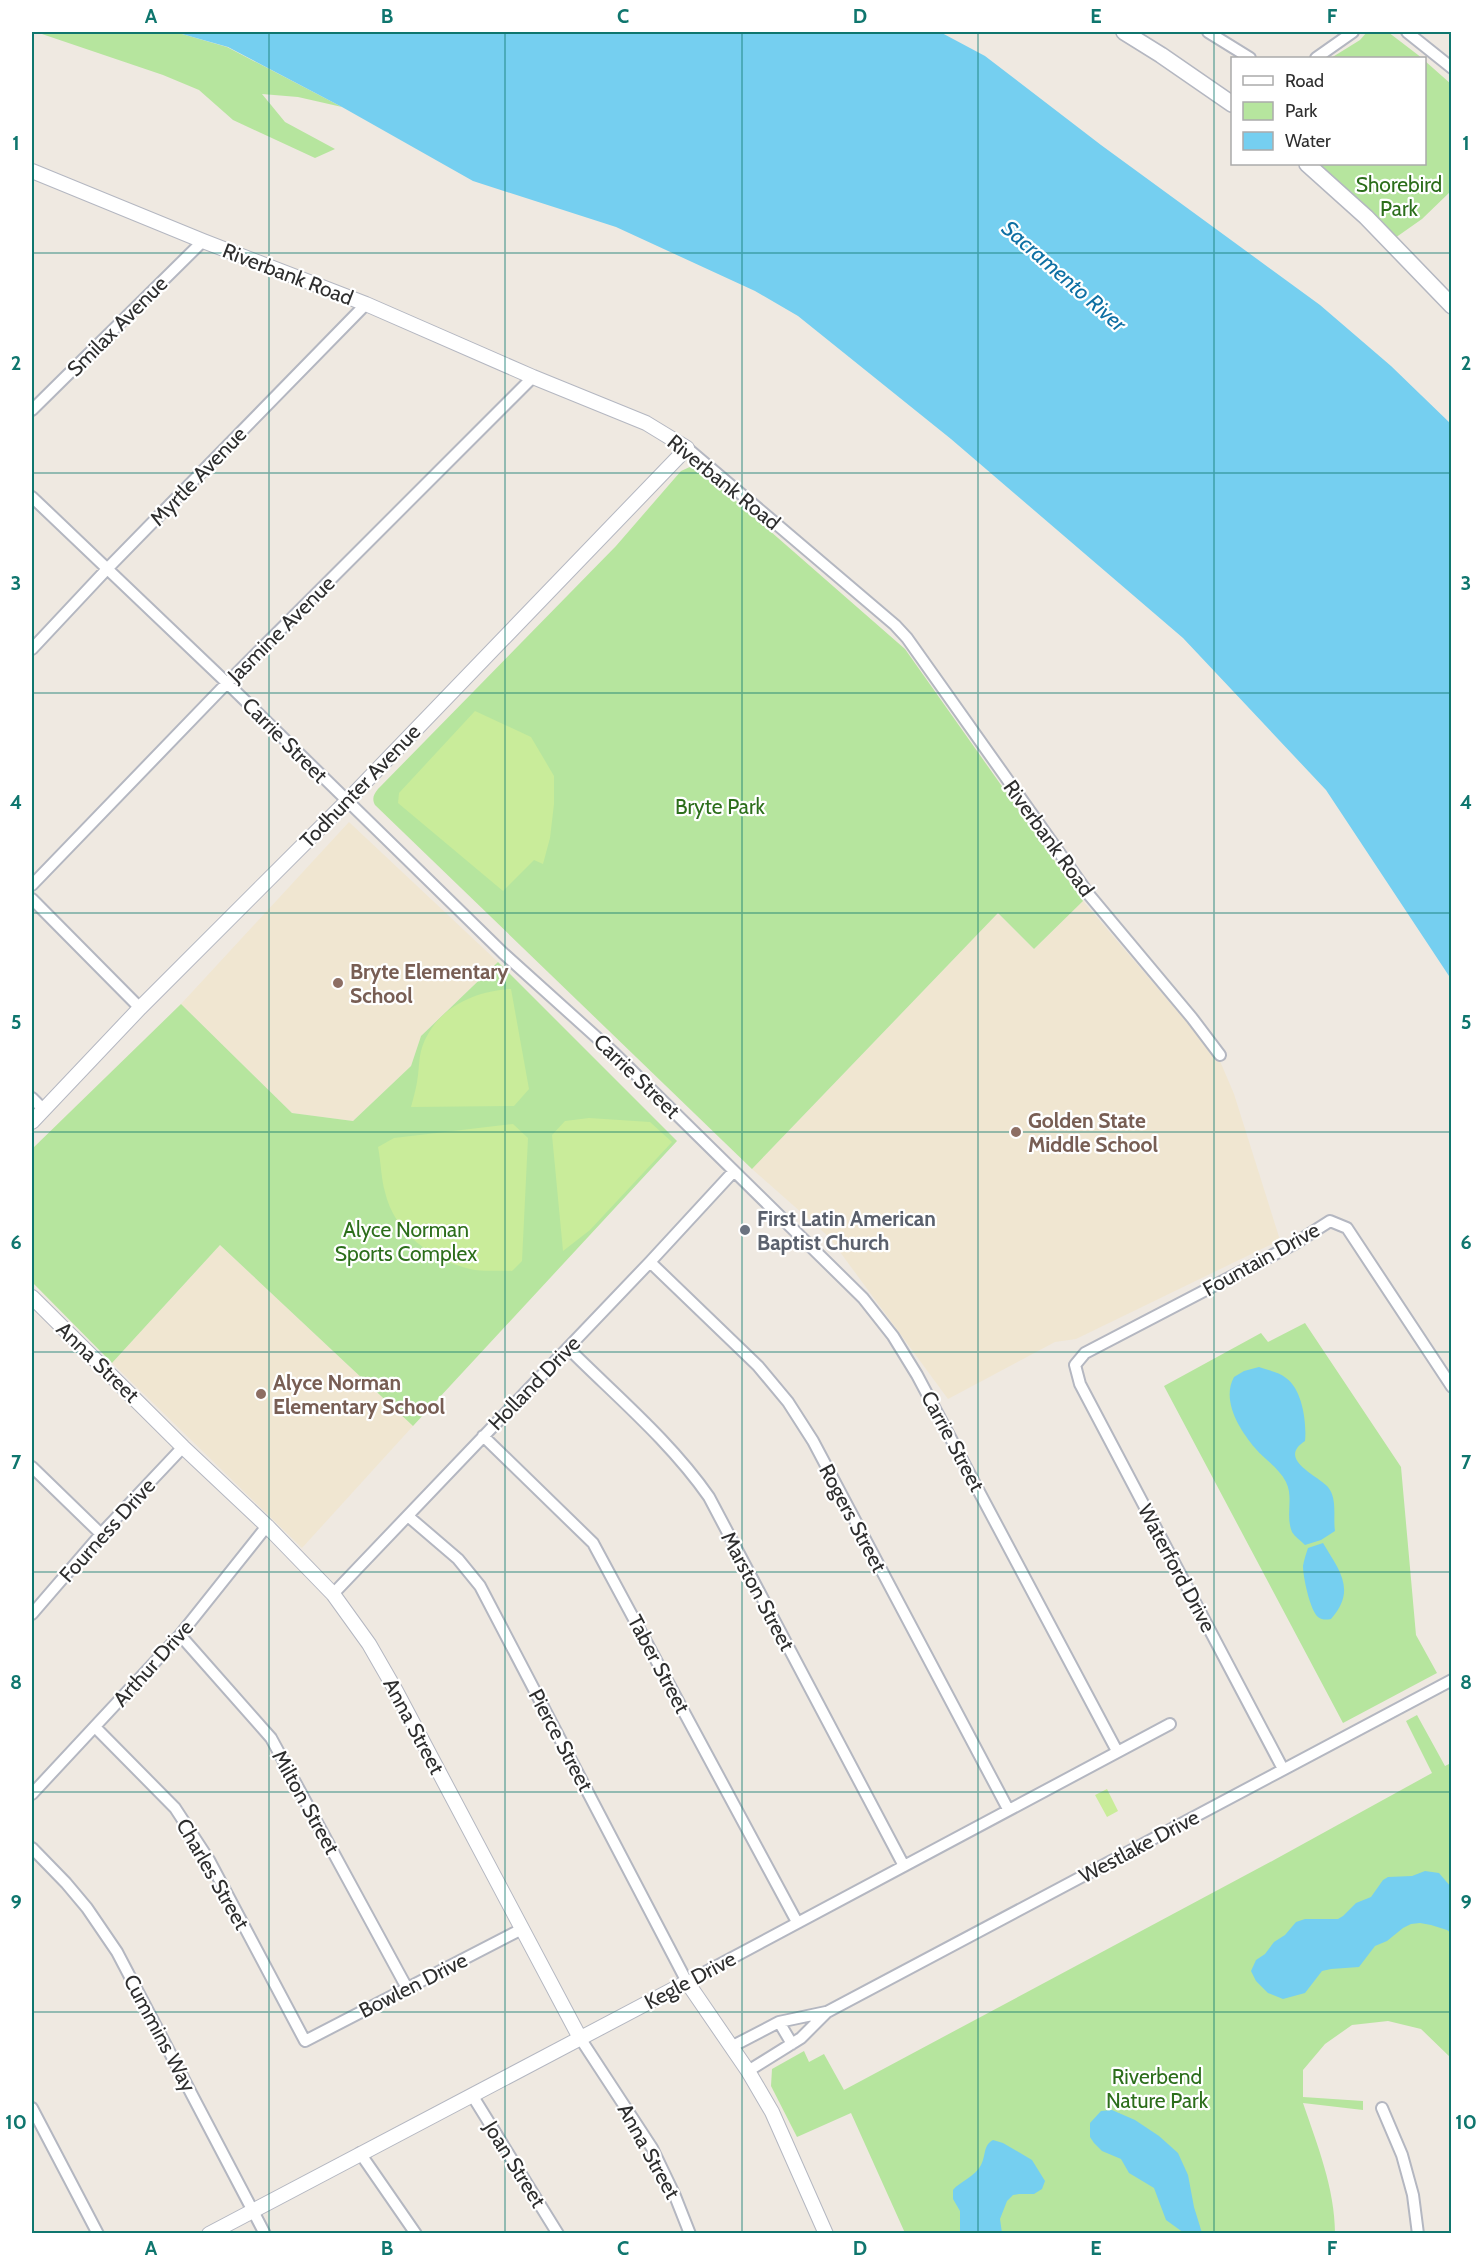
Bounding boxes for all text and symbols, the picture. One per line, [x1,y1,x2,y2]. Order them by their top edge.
text: A [145,4,158,28]
text: B [381,4,393,28]
text: C [617,4,629,28]
text: D [853,4,867,28]
text: E [1090,4,1102,28]
text: F [1327,4,1338,28]
legend [1231,57,1426,165]
text: Road [1285,70,1324,92]
text: Park [1285,100,1318,122]
text: Water [1285,130,1331,152]
text: 1 [12,131,20,155]
text: 1 [1462,131,1470,155]
park label: Shorebird Park [1356,172,1442,221]
water label: Sacramento River [996,215,1133,338]
street label: Riverbank Road [219,238,357,310]
street label: Smilax Avenue [62,271,172,381]
text: 2 [11,351,21,375]
text: 2 [1461,351,1471,375]
street label: Myrtle Avenue [145,421,252,531]
street label: Riverbank Road [663,429,785,535]
street label: Jasmine Avenue [222,570,340,688]
text: 3 [11,571,21,595]
text: 3 [1461,571,1471,595]
street label: Carrie Street [237,692,333,788]
street label: Todhunter Avenue [295,719,426,853]
street label: Riverbank Road [998,775,1100,901]
text: 4 [10,790,22,814]
text: 4 [1460,790,1472,814]
park label: Bryte Park [675,794,766,819]
place label: Bryte Elementary School [350,959,509,1008]
marker: Bryte Elementary School [331,976,345,990]
text: 5 [11,1010,21,1034]
text: 5 [1461,1010,1471,1034]
street label: Carrie Street [589,1029,685,1123]
place label: Golden State Middle School [1028,1108,1159,1157]
marker: Golden State Middle School [1009,1125,1023,1139]
place label: First Latin American Baptist Church [757,1206,936,1255]
park label: Alyce Norman Sports Complex [335,1217,477,1266]
street label: Fountain Drive [1198,1217,1324,1301]
marker: First Latin American Baptist Church [738,1223,752,1237]
text: 6 [10,1230,22,1254]
text: 6 [1460,1230,1472,1254]
street label: Anna Street [51,1316,145,1408]
street label: Holland Drive [483,1331,585,1435]
place label: Alyce Norman Elementary School [273,1370,446,1419]
street label: Carrie Street [916,1386,990,1496]
marker: Alyce Norman Elementary School [254,1387,268,1401]
text: 7 [11,1450,22,1474]
text: 7 [1461,1450,1472,1474]
street label: Rogers Street [814,1460,892,1576]
street label: Fourness Drive [54,1473,160,1587]
street label: Waterford Drive [1133,1500,1221,1637]
street label: Marston Street [716,1527,800,1655]
street label: Taber Street [623,1611,695,1717]
street label: Arthur Drive [108,1615,198,1711]
text: 8 [10,1670,22,1694]
text: 8 [1460,1670,1472,1694]
street label: Anna Street [378,1674,450,1778]
street label: Pierce Street [524,1685,598,1795]
street label: Milton Street [267,1746,345,1858]
street label: Westlake Drive [1075,1804,1203,1888]
street label: Charles Street [171,1814,255,1934]
text: 9 [10,1890,22,1914]
text: 9 [1460,1890,1472,1914]
street label: Kegle Drive [640,1945,740,2014]
street label: Bowlen Drive [355,1947,472,2023]
street label: Cummins Way [119,1970,202,2096]
park label: Riverbend Nature Park [1106,2064,1209,2113]
street label: Anna Street [613,2099,685,2203]
text: 10 [5,2110,27,2134]
text: 10 [1455,2110,1477,2134]
street label: Joan Street [478,2115,551,2212]
text: A [145,2236,158,2260]
text: B [381,2236,393,2260]
text: C [617,2236,629,2260]
text: D [853,2236,867,2260]
text: E [1090,2236,1102,2260]
text: F [1327,2236,1338,2260]

